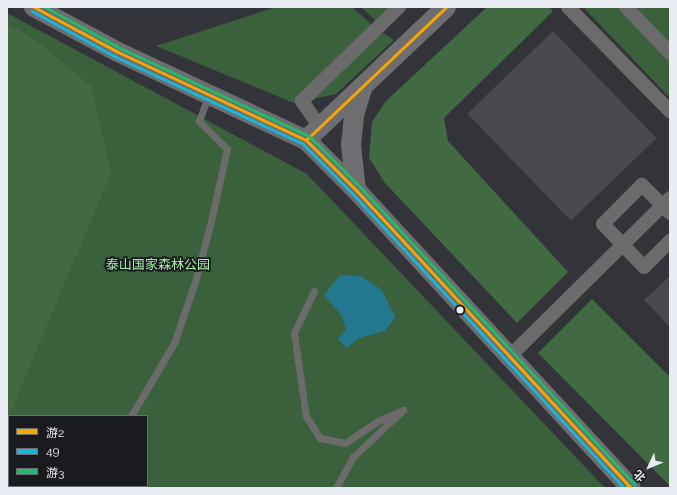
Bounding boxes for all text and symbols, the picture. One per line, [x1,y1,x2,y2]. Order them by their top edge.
park label: 泰山国家森林公园 [106,257,210,273]
unlabelled marker [455,305,465,315]
legend [8,415,148,487]
text: 游2 [46,426,64,440]
text: 49 [46,444,60,458]
north arrow [629,447,669,487]
text: 游3 [46,466,64,480]
text: 北 [632,467,649,484]

